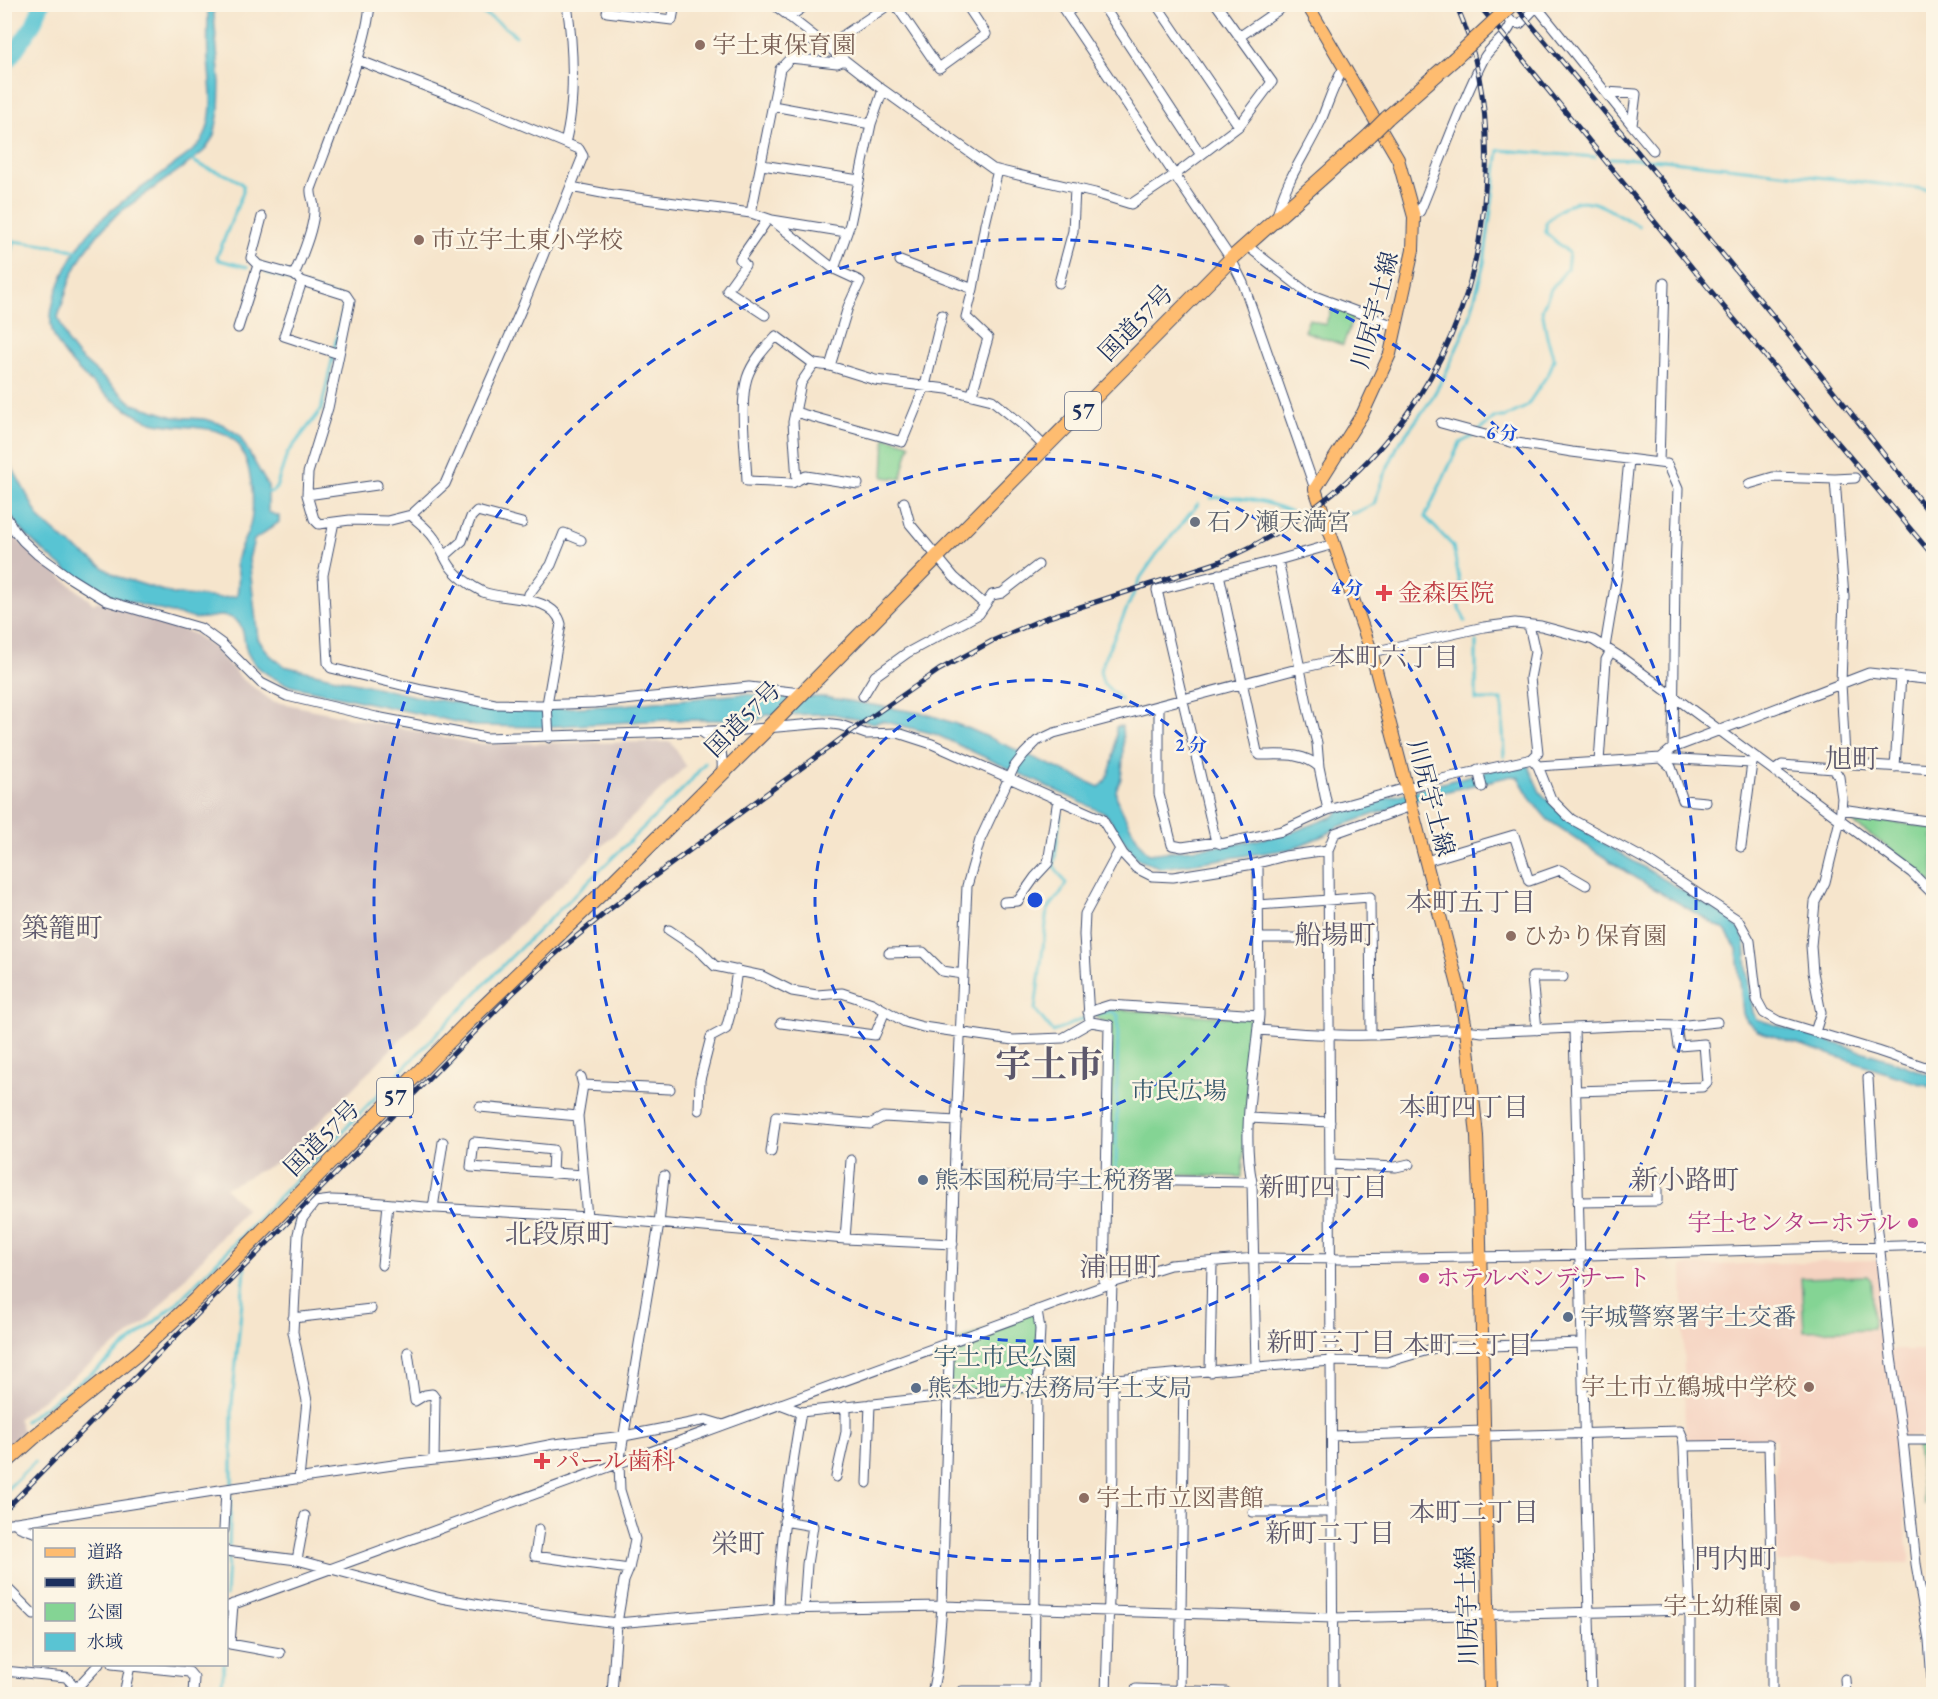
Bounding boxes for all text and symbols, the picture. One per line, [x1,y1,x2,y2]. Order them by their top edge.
place label: 宇土東保育園 [712,29,856,60]
marker: 宇土東保育園 [693,38,707,52]
place label: 市立宇土東小学校 [431,224,623,255]
marker: 市立宇土東小学校 [412,233,426,247]
street label: 川尻宇土線 [1344,248,1405,372]
street label: 国道57号 [1091,278,1180,368]
road number: 57 [1065,392,1101,430]
text: 6 分 [1486,421,1518,444]
place label: 石ノ瀬天満宮 [1207,506,1351,537]
marker: 石ノ瀬天満宮 [1188,515,1202,529]
text: 4 分 [1331,576,1363,599]
place label: 金森医院 [1398,577,1494,608]
marker: 金森医院 [1375,584,1393,602]
district label: 本町六丁目 [1329,640,1459,674]
street label: 国道57号 [698,674,787,763]
text: 2 分 [1175,733,1207,756]
street label: 川尻宇土線 [1401,736,1462,860]
district label: 旭町 [1825,741,1879,776]
district label: 本町五丁目 [1406,885,1536,919]
centre of rings [1025,890,1045,910]
district label: 築籠町 [22,910,103,945]
district label: 船場町 [1295,917,1376,952]
place label: ひかり保育園 [1523,920,1667,951]
marker: ひかり保育園 [1504,929,1518,943]
district label: 宇土市 [995,1041,1103,1088]
park label: 市民広場 [1131,1075,1227,1106]
road number: 57 [377,1078,413,1116]
district label: 本町四丁目 [1399,1090,1529,1124]
street label: 国道57号 [277,1093,366,1182]
district label: 新小路町 [1631,1162,1739,1197]
place label: 熊本国税局宇土税務署 [935,1164,1175,1195]
district label: 新町四丁目 [1258,1170,1388,1204]
marker: 熊本国税局宇土税務署 [916,1173,930,1187]
place label: 宇土センターホテル [1687,1207,1901,1238]
district label: 北段原町 [505,1216,613,1251]
marker: 宇土センターホテル [1906,1216,1920,1230]
district label: 浦田町 [1080,1249,1161,1284]
place label: ホテルベンデナート [1436,1262,1651,1293]
marker: ホテルベンデナート [1417,1271,1431,1285]
place label: 宇城警察署宇土交番 [1580,1301,1796,1332]
marker: 宇城警察署宇土交番 [1561,1310,1575,1324]
district label: 新町三丁目 [1266,1325,1396,1359]
district label: 本町三丁目 [1403,1328,1533,1362]
park label: 宇土市民公園 [933,1341,1077,1372]
place label: 宇土市立鶴城中学校 [1581,1371,1797,1402]
place label: 熊本地方法務局宇土支局 [928,1372,1192,1403]
marker: 宇土市立鶴城中学校 [1802,1380,1816,1394]
marker: 熊本地方法務局宇土支局 [909,1381,923,1395]
place label: パール歯科 [556,1445,676,1476]
marker: パール歯科 [533,1452,551,1470]
place label: 宇土市立図書館 [1096,1482,1264,1513]
marker: 宇土市立図書館 [1077,1491,1091,1505]
district label: 本町二丁目 [1409,1495,1539,1529]
district label: 新町二丁目 [1265,1516,1395,1550]
district label: 栄町 [711,1526,765,1561]
legend [33,1528,228,1666]
text: 道路 [87,1540,123,1563]
district label: 門内町 [1695,1541,1776,1576]
street label: 川尻宇土線 [1449,1546,1484,1667]
text: 鉄道 [87,1570,123,1593]
place label: 宇土幼稚園 [1663,1590,1783,1621]
marker: 宇土幼稚園 [1788,1599,1802,1613]
text: 公園 [87,1600,123,1623]
text: 水域 [87,1630,123,1653]

